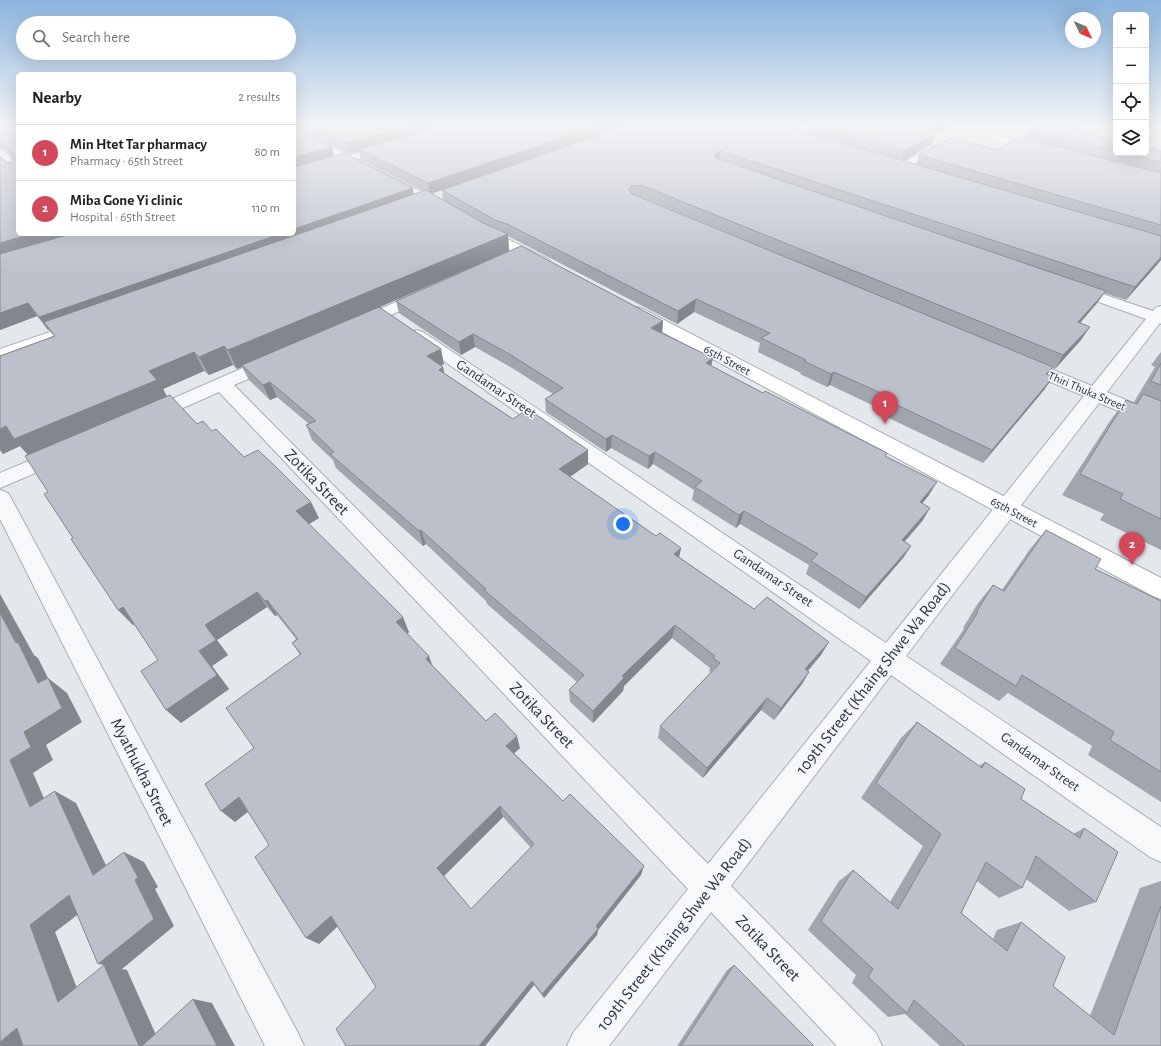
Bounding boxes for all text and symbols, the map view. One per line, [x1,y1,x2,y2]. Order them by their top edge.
north arrow [1065,12,1101,48]
map controls [1113,12,1149,156]
button: + [1113,12,1149,48]
search box [16,16,296,60]
icon: search [30,27,52,49]
text: Search here [62,30,130,45]
button: − [1113,48,1149,84]
button: locate [1113,84,1149,120]
text: Nearby [32,89,82,106]
text: 2 results [238,91,280,104]
button: layers [1113,120,1149,156]
text: Min Htet Tar pharmacy [70,137,207,152]
text: 1 [43,146,47,159]
text: 80 m [254,146,280,159]
text: Pharmacy · 65th Street [70,155,183,168]
text: Miba Gone Yi clinic [70,193,182,208]
text: 2 [42,202,48,215]
text: 110 m [252,202,280,215]
text: Hospital · 65th Street [70,211,175,224]
street label: 65th Street [702,343,752,377]
street label: Gandamar Street [454,357,539,421]
street label: Thiri Thuka Street [1047,369,1128,413]
pin: 1 [872,391,898,424]
street label: Zotika Street [282,446,353,519]
street label: 65th Street [989,495,1039,529]
your location [613,514,633,534]
pin: 2 [1119,532,1145,565]
street label: Gandamar Street [731,546,816,610]
street label: 109th Street (Khaing Shwe Wa Road) [793,578,953,778]
street label: Zotika Street [507,679,578,752]
street label: Myathukha Street [107,716,177,829]
street label: Gandamar Street [998,730,1082,795]
street label: 109th Street (Khaing Shwe Wa Road) [594,834,754,1034]
street label: Zotika Street [733,912,804,985]

